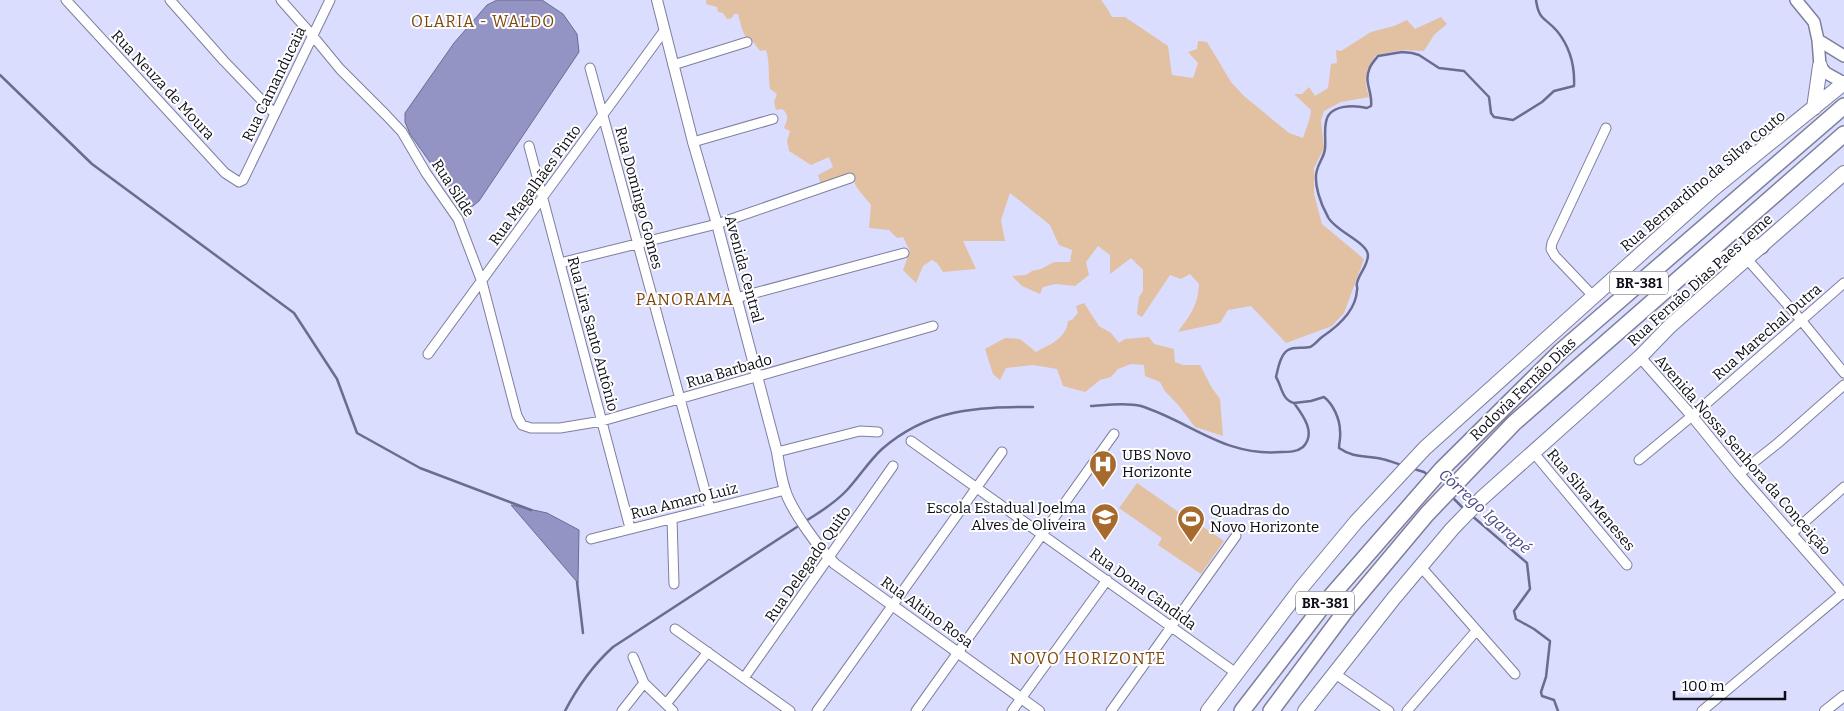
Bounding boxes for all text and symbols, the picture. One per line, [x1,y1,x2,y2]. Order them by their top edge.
district label: OLARIA - WALDO [411,12,555,31]
street label: Rua Camanducaia [238,23,310,145]
street label: Rua Neuza de Moura [108,27,218,143]
street label: Rua Bernardino da Silva Couto [1617,107,1789,255]
street label: Rua Magalhães Pinto [485,121,585,249]
street label: Rua Domingo Gomes [611,125,667,271]
street label: Rua Silde [428,156,478,220]
street label: Rua Fernão Dias Paes Leme [1624,210,1776,350]
street label: Avenida Central [721,213,767,325]
street label: Rua Lira Santo Antônio [564,255,622,413]
road number: BR-381 [1610,272,1668,294]
street label: Rua Marechal Dutra [1709,280,1825,384]
district label: PANORAMA [636,290,734,309]
street label: Rodovia Fernão Dias [1466,334,1580,444]
street label: Rua Barbado [684,350,774,392]
street label: Avenida Nossa Senhora da Conceição [1651,351,1835,559]
street label: Rua Silva Meneses [1543,445,1639,555]
place label: UBS Novo Horizonte [1122,446,1192,481]
hospital icon: UBS Novo Horizonte [1088,449,1118,488]
water label: Córrego Igarapé [1435,465,1535,557]
street label: Rua Amaro Luiz [629,479,739,523]
place label: Escola Estadual Joelma Alves de Oliveira [927,499,1086,534]
place label: Quadras do Novo Horizonte [1210,501,1319,536]
school or university icon: Escola Estadual Joelma Alves de Oliveira [1090,502,1120,541]
street label: Rua Delegado Quito [761,503,855,625]
sports icon: Quadras do Novo Horizonte [1176,504,1206,543]
street label: Rua Dona Cândida [1086,544,1200,634]
street label: Rua Altino Rosa [877,573,977,651]
road number: BR-381 [1296,592,1354,614]
district label: NOVO HORIZONTE [1010,649,1166,668]
scale bar [1674,668,1785,700]
text: 100 m [1682,677,1725,695]

